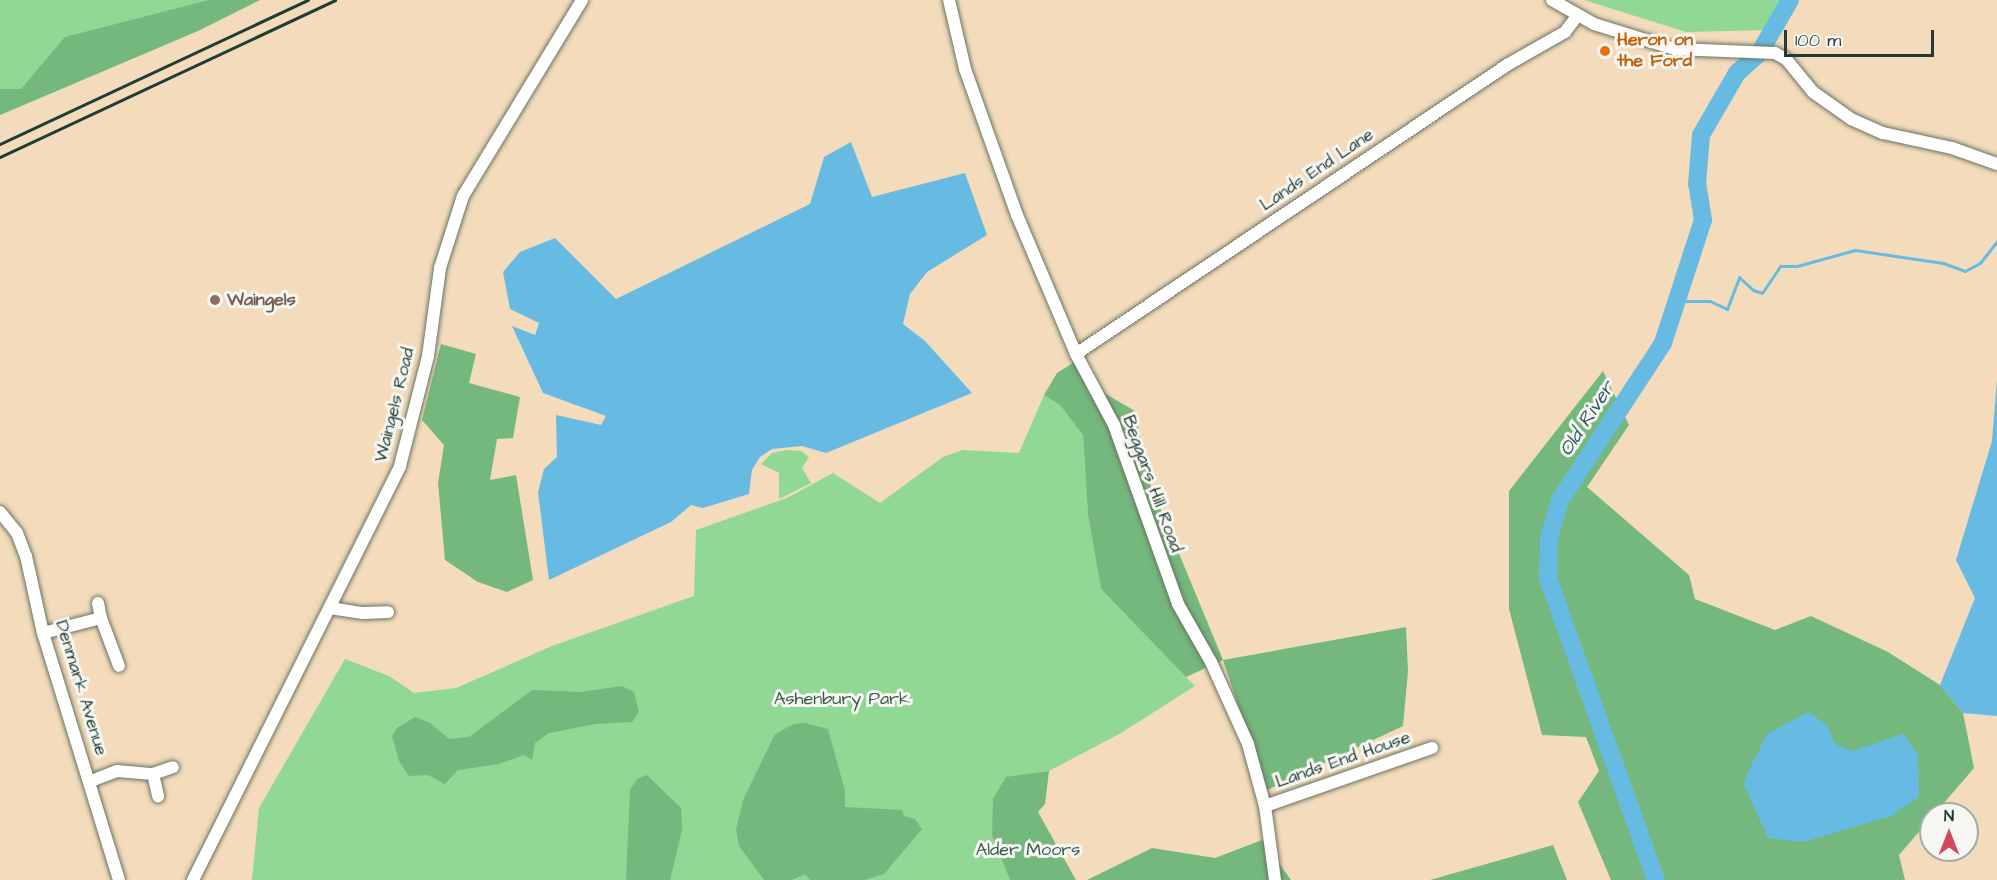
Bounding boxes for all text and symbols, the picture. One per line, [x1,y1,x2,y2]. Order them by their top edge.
scale bar [1787,18,1937,56]
text: 100 m [1795,28,1841,53]
place label: Heron on the Ford [1617,30,1693,72]
marker: Heron on the Ford [1598,44,1612,58]
street label: Lands End Lane [1256,124,1378,216]
place label: Waingels [227,289,296,311]
marker: Waingels [208,293,222,307]
street label: Waingels Road [370,346,420,464]
water label: Old River [1554,377,1620,461]
street label: Beggars Hill Road [1117,413,1187,555]
street label: Denmark Avenue [50,618,112,758]
park label: Ashenbury Park [774,688,910,710]
street label: Lands End House [1273,727,1413,793]
north arrow [1919,802,1979,862]
text: N [1944,805,1954,827]
park label: Alder Moors [976,839,1080,861]

